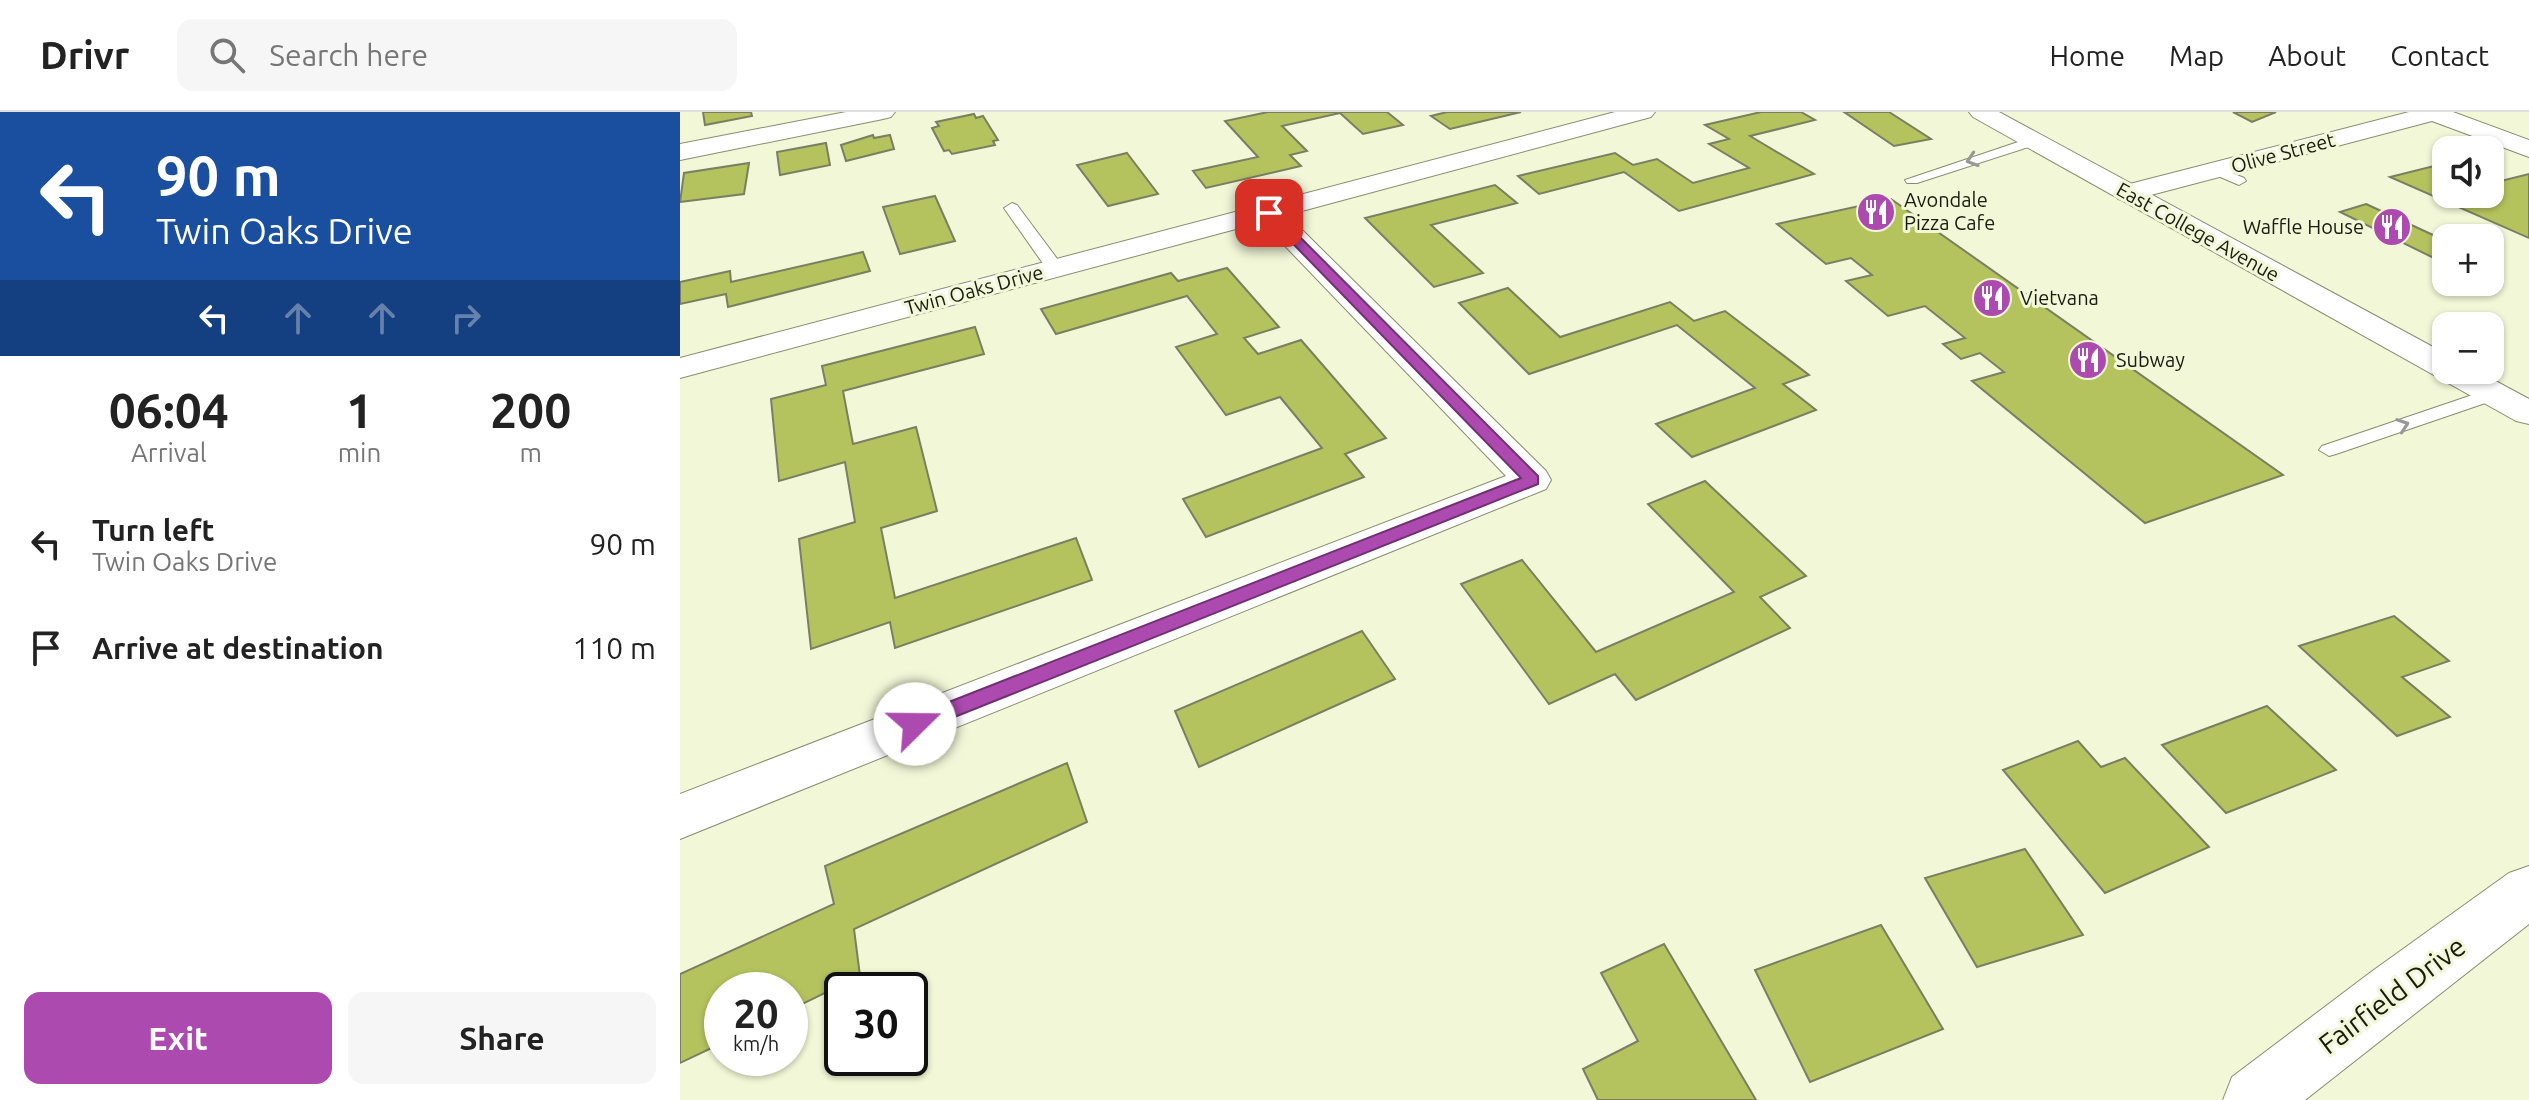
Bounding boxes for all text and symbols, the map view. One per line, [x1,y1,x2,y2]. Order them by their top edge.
search box [177,19,737,91]
icon: search [205,33,249,77]
text: Drivr [40,34,129,76]
text: Search here [269,38,428,72]
text: Home [2050,40,2125,71]
text: Map [2169,40,2224,71]
text: About [2268,40,2346,71]
text: Contact [2390,40,2489,71]
street label: Olive Street [2228,128,2338,177]
map controls [2432,136,2504,384]
button: sound [2432,136,2504,208]
icon: left [24,144,128,248]
text: 90 m [156,144,281,207]
one-way arrow [1966,151,1980,167]
street label: East College Avenue [2113,177,2284,286]
pin [1235,179,1303,247]
place label: Avondale Pizza Cafe [1904,188,1995,234]
icon: arrive [1247,191,1291,235]
restaurant icon: Avondale Pizza Cafe [1855,191,1897,233]
restaurant icon: Waffle House [2371,206,2413,248]
text: Twin Oaks Drive [156,210,413,251]
place label: Waffle House [2243,215,2364,238]
button: + [2432,224,2504,296]
street label: Twin Oaks Drive [902,260,1046,319]
restaurant icon: Vietvana [1971,277,2013,319]
place label: Vietvana [2020,286,2099,309]
icon: left [192,296,236,340]
icon: ahead [276,296,320,340]
icon: ahead [360,296,404,340]
icon: right [444,296,488,340]
button: − [2432,312,2504,384]
restaurant icon: Subway [2067,339,2109,381]
place label: Subway [2116,348,2185,371]
text: 06:04 [109,383,229,437]
text: 1 [346,383,373,437]
text: 200 [490,383,571,437]
one-way arrow [2395,418,2409,435]
text: Arrival [131,438,207,467]
text: min [338,438,381,467]
text: m [519,438,542,467]
text: Turn left [92,513,214,547]
icon: left [24,522,68,566]
text: 90 m [589,527,656,561]
text: Twin Oaks Drive [92,547,277,576]
icon: arrive [24,626,68,670]
text: Arrive at destination [92,631,384,665]
text: 110 m [572,631,656,665]
position arrow [873,682,957,766]
street label: Fairfield Drive [2313,930,2471,1060]
speed limit sign: 30 [824,972,928,1076]
text: 20 [733,991,779,1036]
button: Exit [24,992,332,1084]
button: Share [348,992,656,1084]
text: km/h [733,1032,779,1055]

